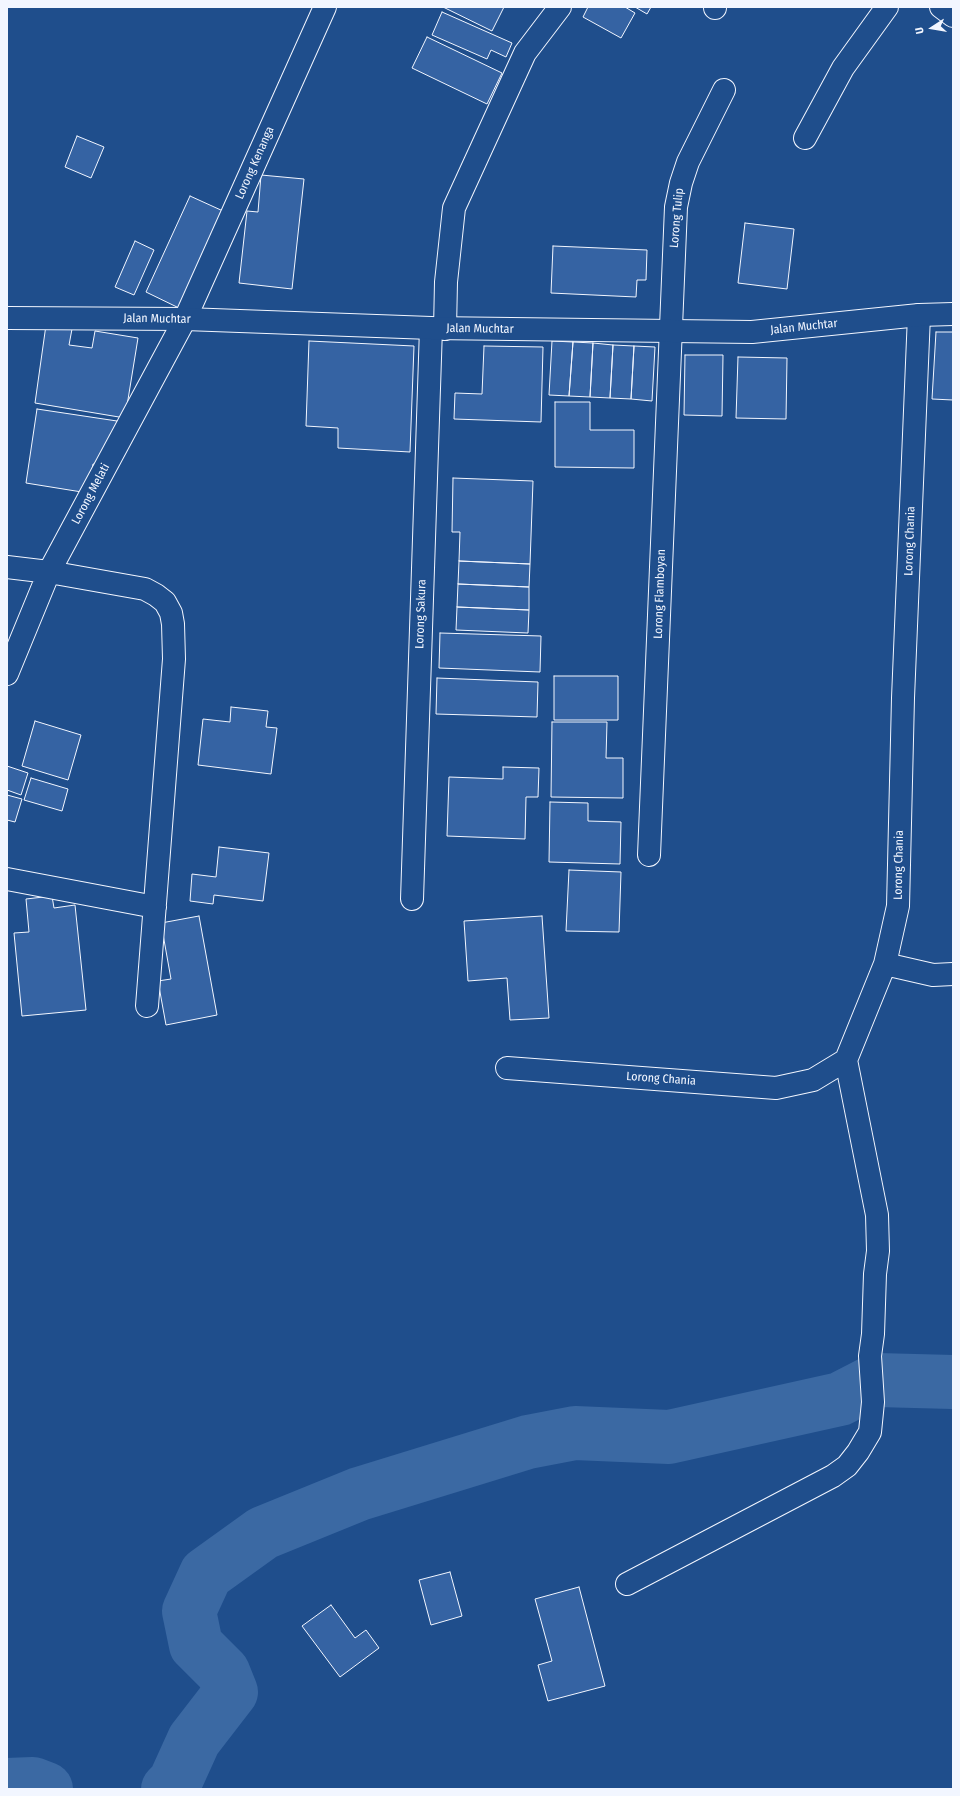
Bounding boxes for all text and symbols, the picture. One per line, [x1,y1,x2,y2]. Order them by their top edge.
north arrow [912,8,952,48]
text: U [913,26,927,35]
street label: Lorong Kenanga [233,124,277,202]
street label: Lorong Tulip [667,187,687,249]
street label: Jalan Muchtar [123,311,191,327]
street label: Jalan Muchtar [770,316,838,338]
street label: Jalan Muchtar [446,321,514,337]
street label: Lorong Melati [69,461,113,527]
street label: Lorong Chania [902,506,918,576]
street label: Lorong Flamboyan [651,549,669,639]
street label: Lorong Sakura [413,579,429,649]
street label: Lorong Chania [891,830,907,900]
street label: Lorong Chania [626,1069,696,1089]

